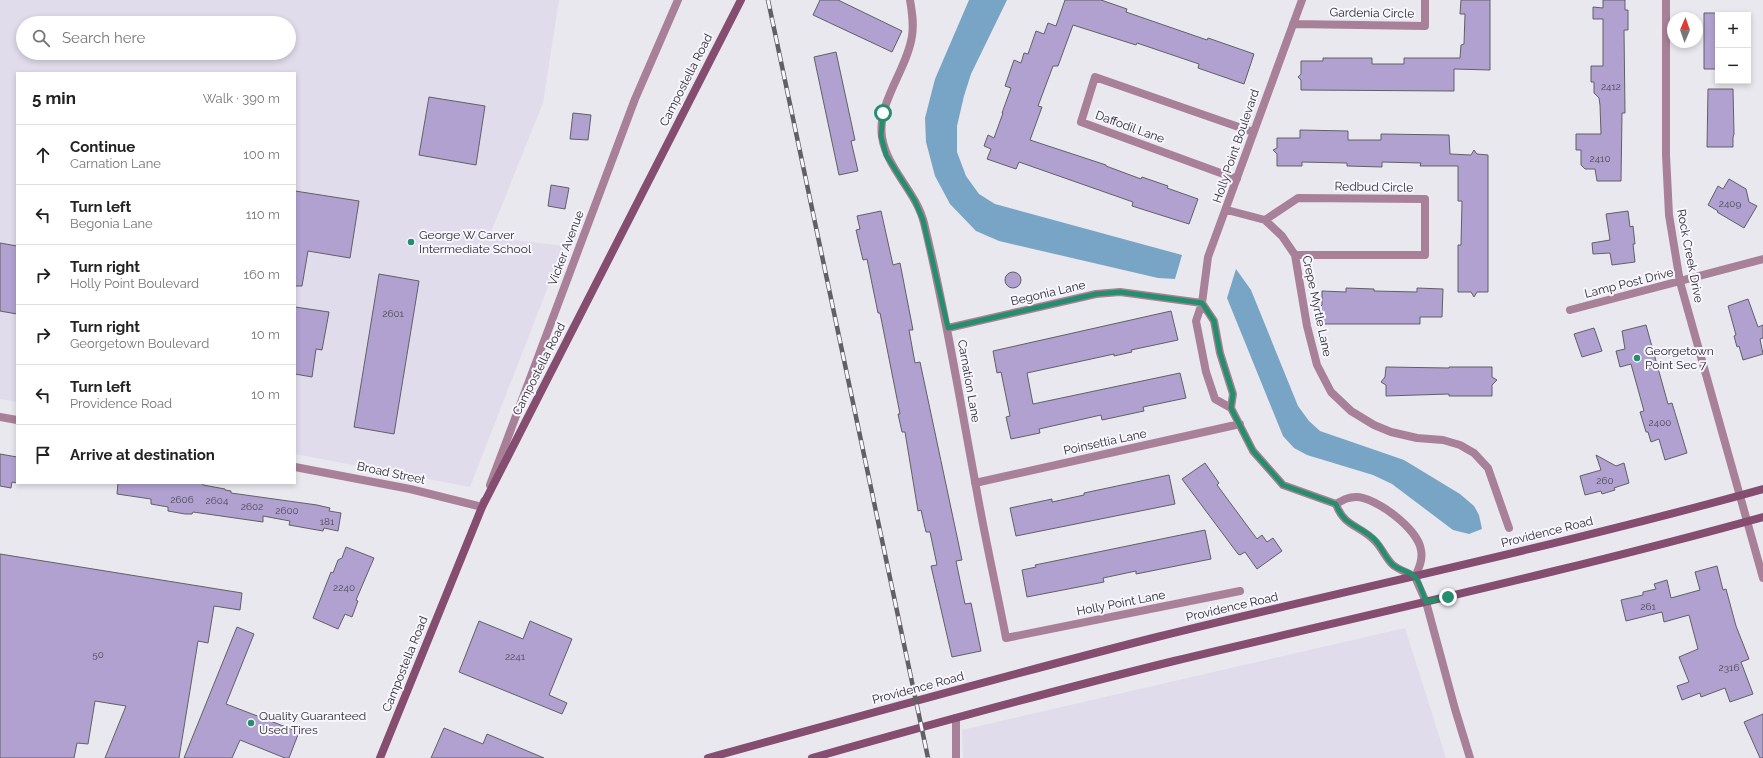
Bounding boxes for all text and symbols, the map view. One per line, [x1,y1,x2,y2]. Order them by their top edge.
street label: Gardenia Circle [1330,5,1414,21]
north arrow [1667,12,1703,48]
map controls [1715,12,1751,84]
button: + [1715,12,1751,48]
search box [16,16,296,60]
icon: search [30,27,52,49]
text: Search here [62,29,145,47]
street label: Campostella Road [657,31,715,129]
button: − [1715,48,1751,84]
house number: 2412 [1601,81,1621,92]
street label: Holly Point Boulevard [1210,87,1262,205]
text: 5 min [32,88,76,108]
text: Walk · 390 m [203,91,280,106]
route start [874,104,892,122]
street label: Daffodil Lane [1094,108,1166,146]
text: Continue [70,138,135,156]
icon: ahead [32,144,54,166]
text: 100 m [243,147,280,162]
house number: 2410 [1589,153,1611,164]
text: Carnation Lane [70,156,161,171]
street label: Redbud Circle [1334,179,1414,195]
text: Turn left [70,198,131,216]
house number: 2409 [1719,198,1741,209]
icon: left [32,204,54,226]
text: 110 m [246,207,280,222]
street label: Rock Creek Drive [1674,208,1706,304]
street label: Vicker Avenue [545,209,587,287]
text: Begonia Lane [70,216,153,231]
place label: George W Carver Intermediate School [419,228,532,256]
marker: George W Carver Intermediate School [406,237,416,247]
street label: Crepe Myrtle Lane [1299,254,1335,358]
text: Turn right [70,258,140,276]
icon: right [32,264,54,286]
street label: Lamp Post Drive [1583,265,1675,301]
text: 160 m [243,267,280,282]
text: Holly Point Boulevard [70,276,199,291]
street label: Begonia Lane [1009,278,1087,308]
house number: 2601 [382,308,405,319]
text: Turn right [70,318,140,336]
street label: Campostella Road [510,320,568,418]
icon: right [32,324,54,346]
text: 10 m [251,327,280,342]
text: Georgetown Boulevard [70,336,209,351]
street label: Carnation Lane [955,338,983,424]
place label: Georgetown Point Sec 7 [1645,344,1714,372]
marker: Georgetown Point Sec 7 [1632,353,1642,363]
text: Turn left [70,378,131,396]
icon: left [32,384,54,406]
text: 10 m [251,387,280,402]
text: Providence Road [70,396,172,411]
house number: 2400 [1649,417,1671,428]
street label: Poinsettia Lane [1062,426,1148,458]
icon: arrive [32,444,54,466]
text: Arrive at destination [70,446,215,464]
street label: Broad Street [356,459,426,487]
house number: 260 [1596,475,1614,486]
house number: 2606 [170,494,194,505]
house number: 2604 [206,495,229,506]
house number: 2602 [241,501,263,512]
house number: 2600 [275,505,299,516]
street label: Providence Road [1500,514,1594,550]
house number: 181 [320,516,335,527]
house number: 2240 [333,582,355,593]
street label: Holly Point Lane [1075,588,1167,618]
route end [1439,588,1457,606]
street label: Providence Road [1184,590,1280,624]
house number: 261 [1640,601,1656,612]
street label: Campostella Road [379,614,431,714]
house number: 50 [92,649,104,660]
house number: 2241 [505,651,526,662]
house number: 2316 [1719,662,1739,673]
street label: Providence Road [871,669,965,707]
place label: Quality Guaranteed Used Tires [259,709,366,737]
marker: Quality Guaranteed Used Tires [246,718,256,728]

